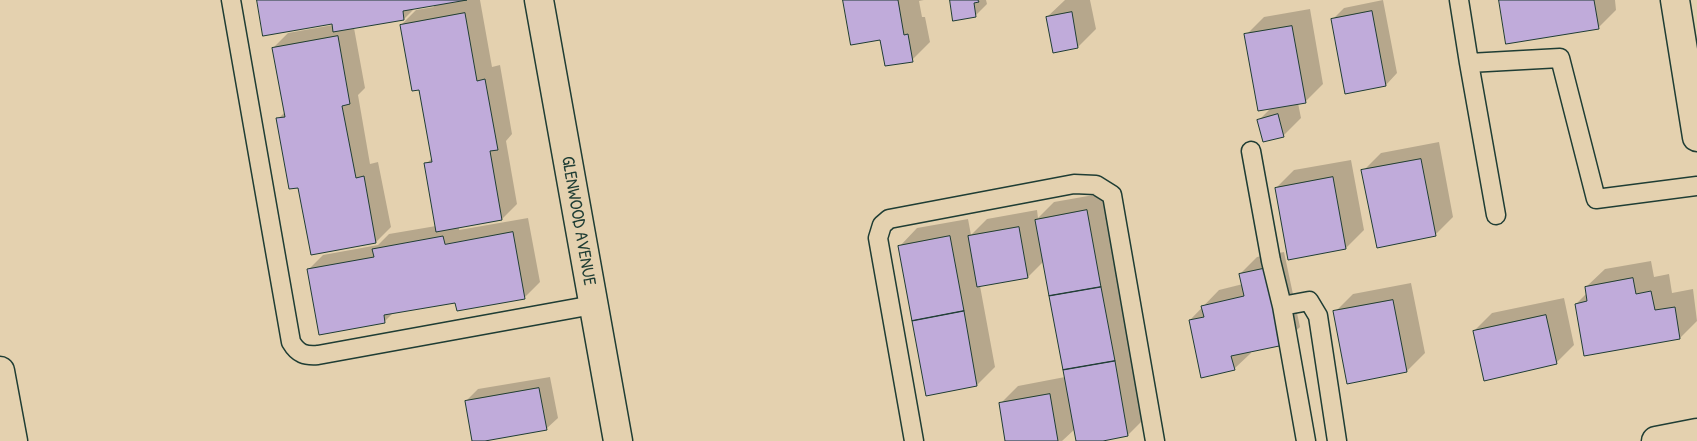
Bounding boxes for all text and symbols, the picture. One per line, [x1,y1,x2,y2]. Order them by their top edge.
street label: GLENWOOD AVENUE [556,155,600,287]

